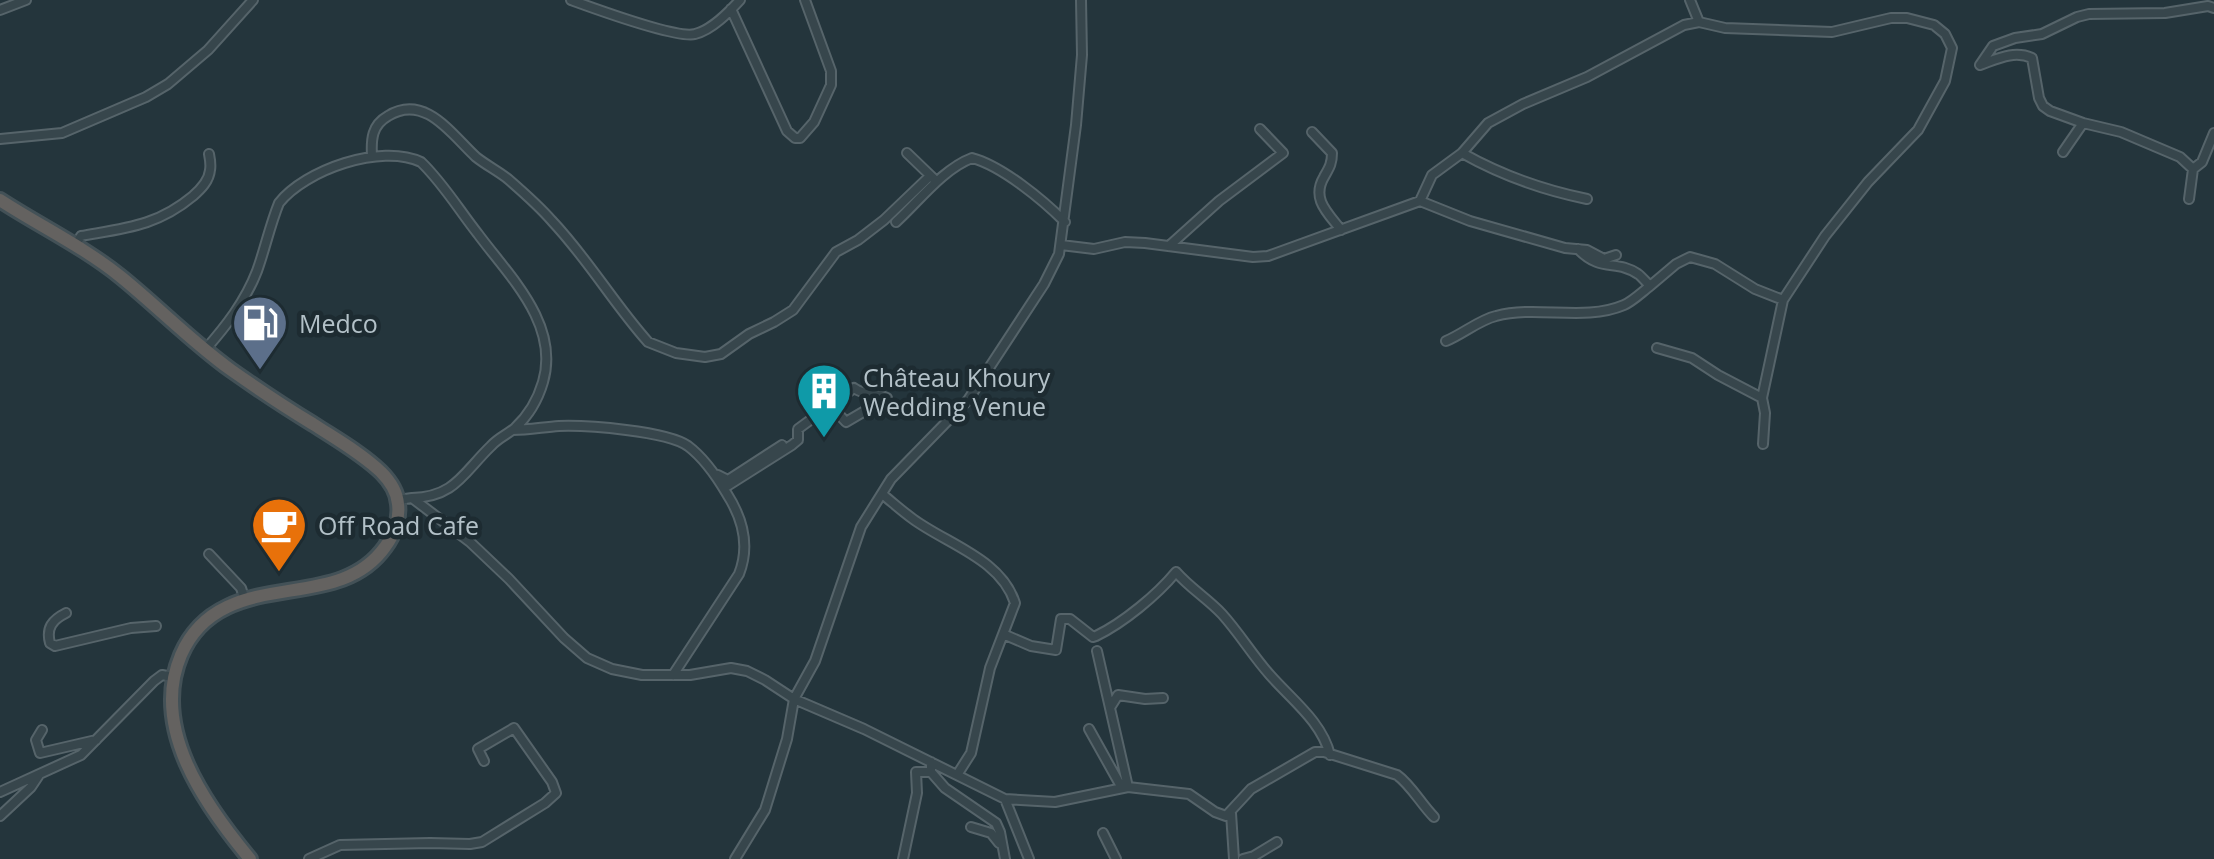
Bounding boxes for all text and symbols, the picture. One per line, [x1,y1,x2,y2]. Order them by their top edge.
fuel station icon: Medco [230,293,290,372]
place label: Medco [299,306,378,340]
place label: Château Khoury Wedding Venue [863,360,1051,423]
building icon: Château Khoury Wedding Venue [794,361,854,440]
cafe icon: Off Road Cafe [249,495,309,574]
place label: Off Road Cafe [318,508,479,542]

